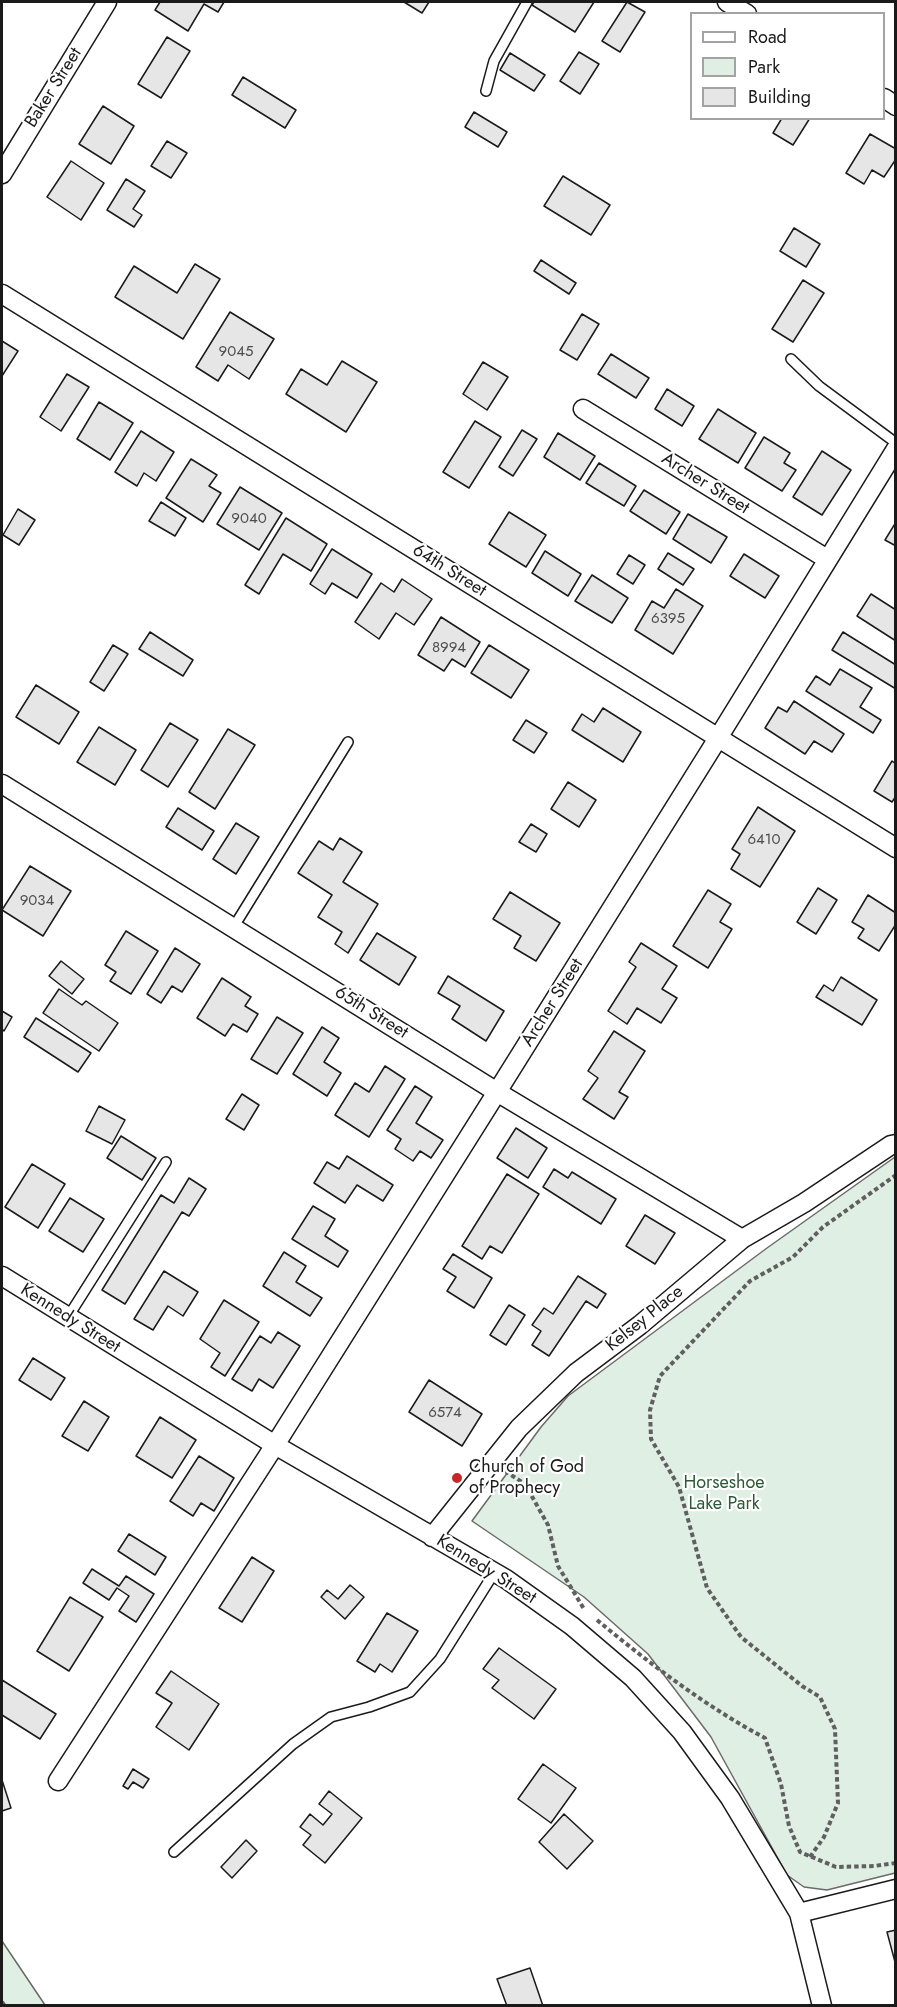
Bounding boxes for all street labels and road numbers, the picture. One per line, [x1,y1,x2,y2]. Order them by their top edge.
street label: Baker Street [21,44,87,132]
street label: Archer Street [657,448,753,520]
street label: 64th Street [408,540,490,602]
street label: Archer Street [517,955,589,1051]
street label: 65th Street [330,982,412,1044]
street label: Kennedy Street [16,1280,124,1358]
street label: Kelsey Place [602,1281,688,1357]
street label: Kennedy Street [432,1531,540,1609]

